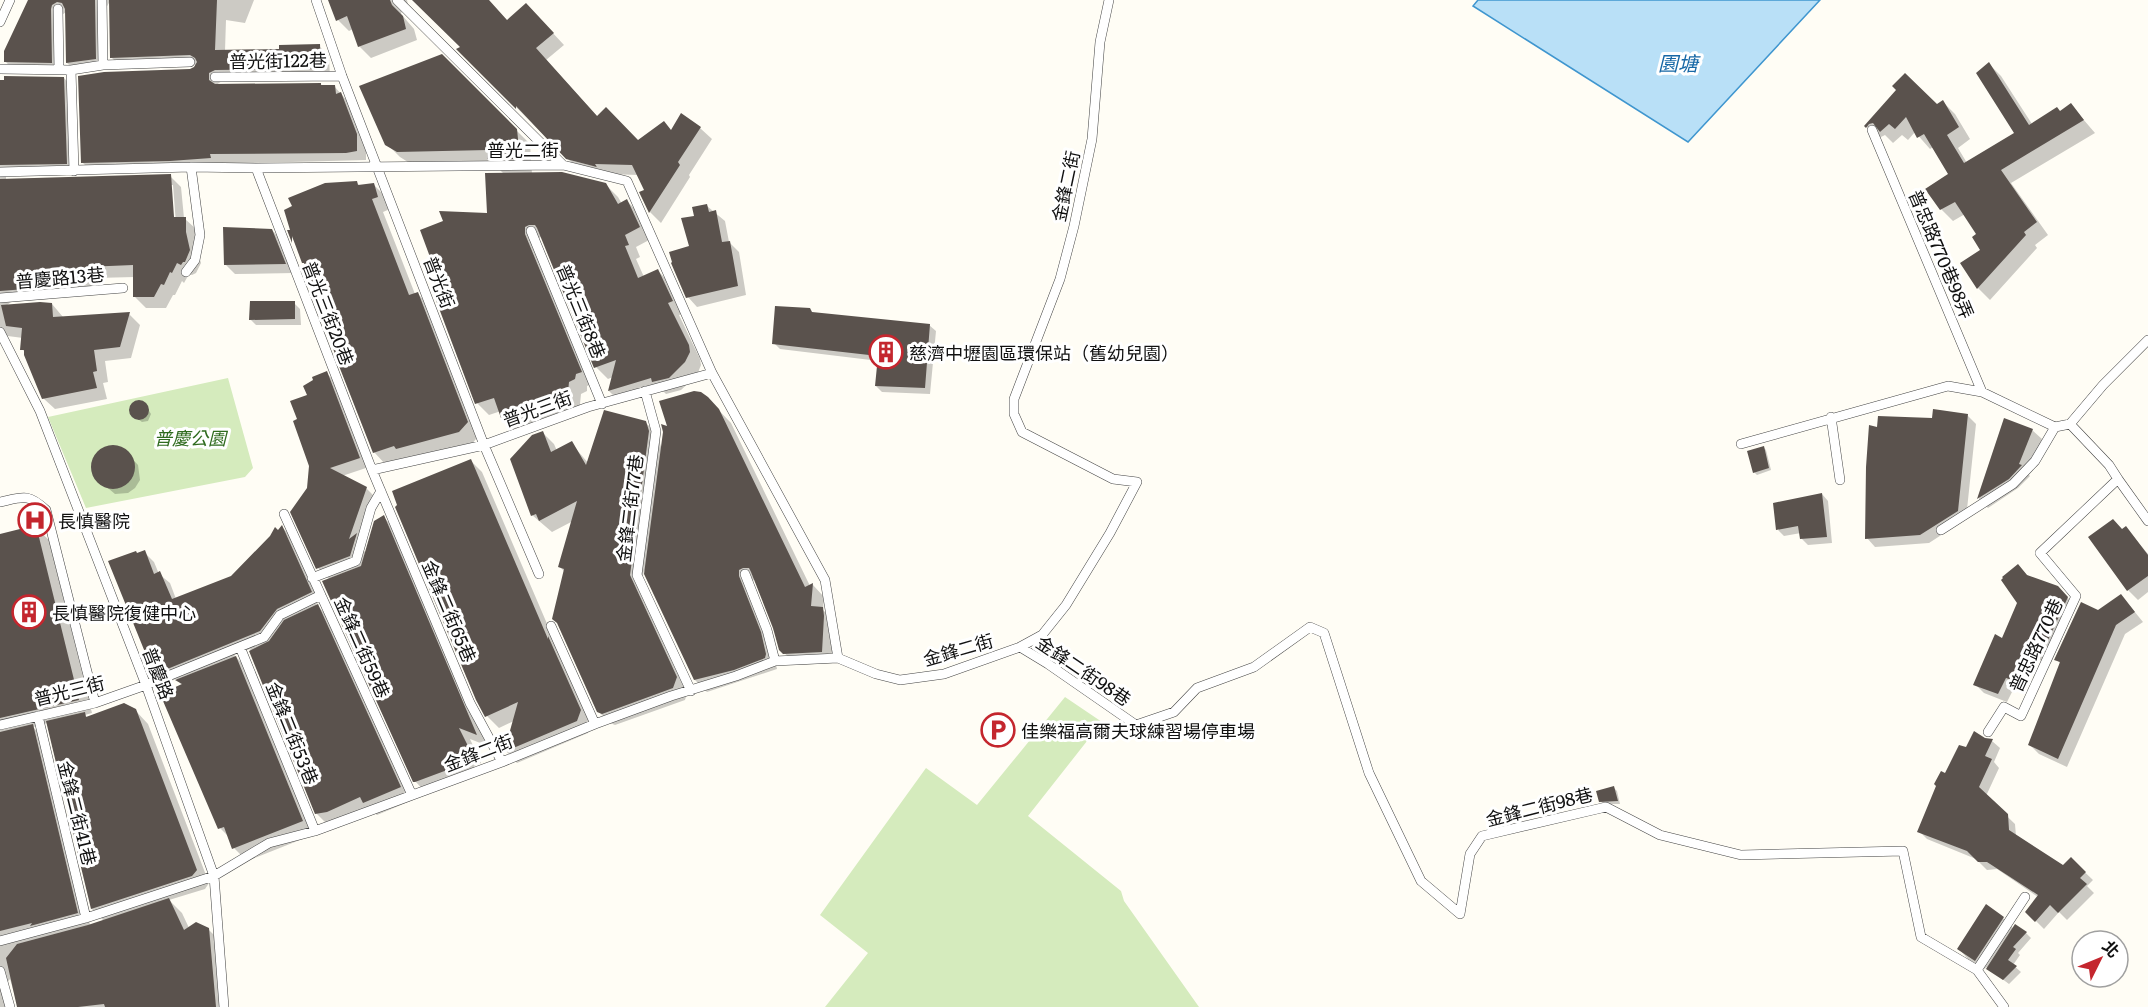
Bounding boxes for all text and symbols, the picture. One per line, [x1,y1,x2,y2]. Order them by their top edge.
street label: 普光街122巷 [229,46,327,74]
water label: 園塘 [1658,47,1701,77]
street label: 普光二街 [487,136,559,163]
street label: 金鋒二街 [1044,148,1086,224]
street label: 普忠路770巷98弄 [1903,185,1981,323]
street label: 普光街 [418,252,462,312]
street label: 普光三街20巷 [297,257,361,369]
street label: 普慶路13巷 [14,260,106,294]
street label: 普光三街8巷 [551,260,613,362]
building icon: 慈濟中壢園區環保站（舊幼兒園） [868,334,904,370]
place label: 慈濟中壢園區環保站（舊幼兒園） [909,339,1179,366]
street label: 普光三街 [499,383,575,433]
park label: 普慶公園 [154,424,229,451]
street label: 金鋒二街77巷 [609,453,649,563]
hospital icon: 長慎醫院 [17,502,53,538]
place label: 長慎醫院 [58,507,130,534]
street label: 金鋒二街65巷 [416,556,484,666]
street label: 金鋒二街59巷 [329,592,397,702]
building icon: 長慎醫院復健中心 [11,594,47,630]
street label: 普忠路770巷 [2001,594,2069,696]
place label: 長慎醫院復健中心 [52,599,196,626]
street label: 金鋒二街 [920,626,996,672]
street label: 金鋒二街98巷 [1031,628,1137,712]
street label: 普慶路 [137,643,181,703]
street label: 普光三街 [31,668,107,712]
street label: 金鋒二街53巷 [260,677,326,789]
parking icon: 佳樂福高爾夫球練習場停車場 [980,712,1016,748]
place label: 佳樂福高爾夫球練習場停車場 [1021,717,1255,744]
street label: 金鋒二街 [440,726,516,778]
street label: 金鋒二街41巷 [52,758,104,868]
street label: 金鋒二街98巷 [1483,780,1595,832]
north arrow [2070,929,2130,989]
text: 北 [2097,934,2126,962]

